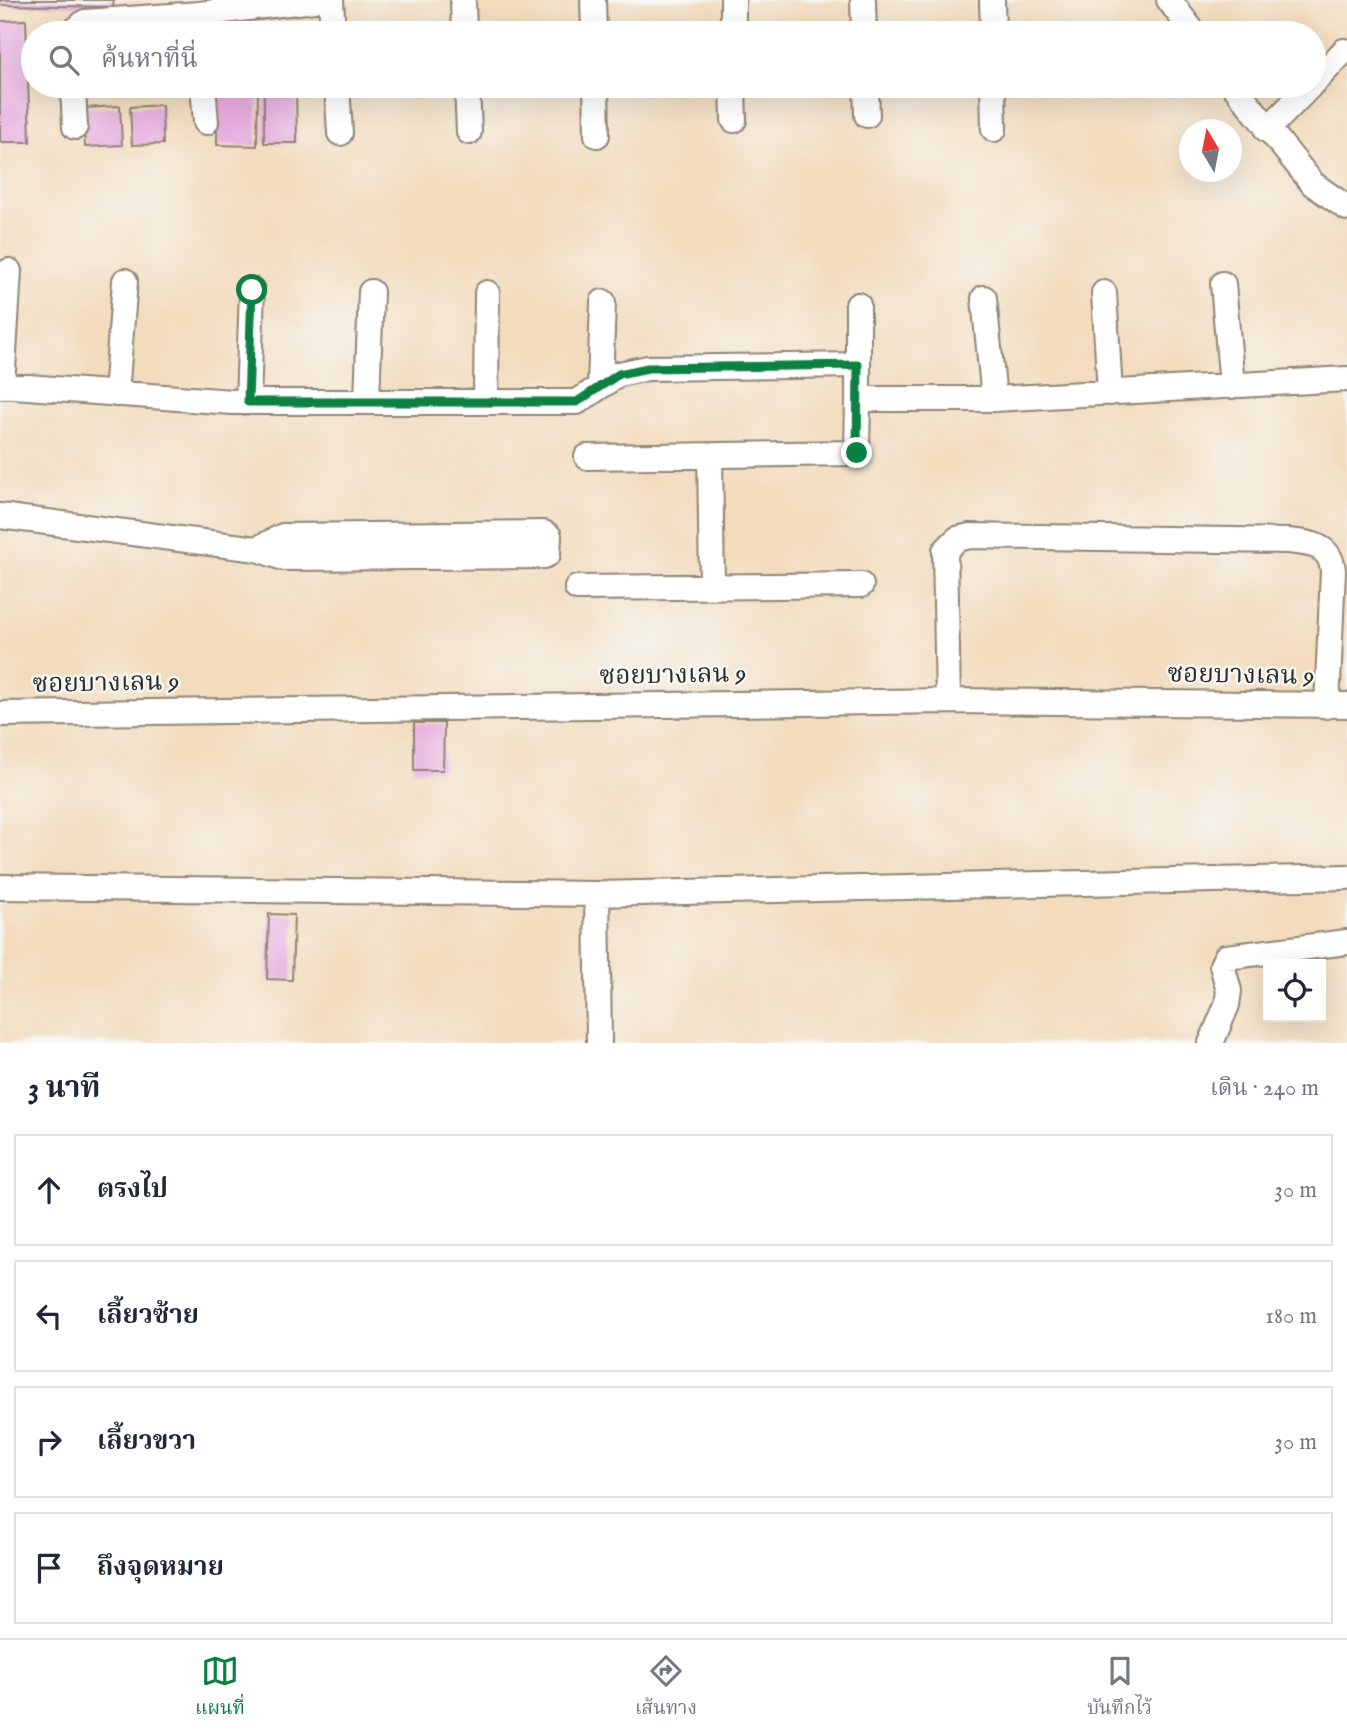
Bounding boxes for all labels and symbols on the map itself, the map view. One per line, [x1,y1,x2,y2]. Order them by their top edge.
north arrow [1179,119,1242,182]
route start [236,274,267,305]
route end [841,437,872,468]
street label: ซอยบางเลน 9 [599,657,747,693]
street label: ซอยบางเลน 9 [1167,657,1315,693]
street label: ซอยบางเลน 9 [32,665,180,701]

